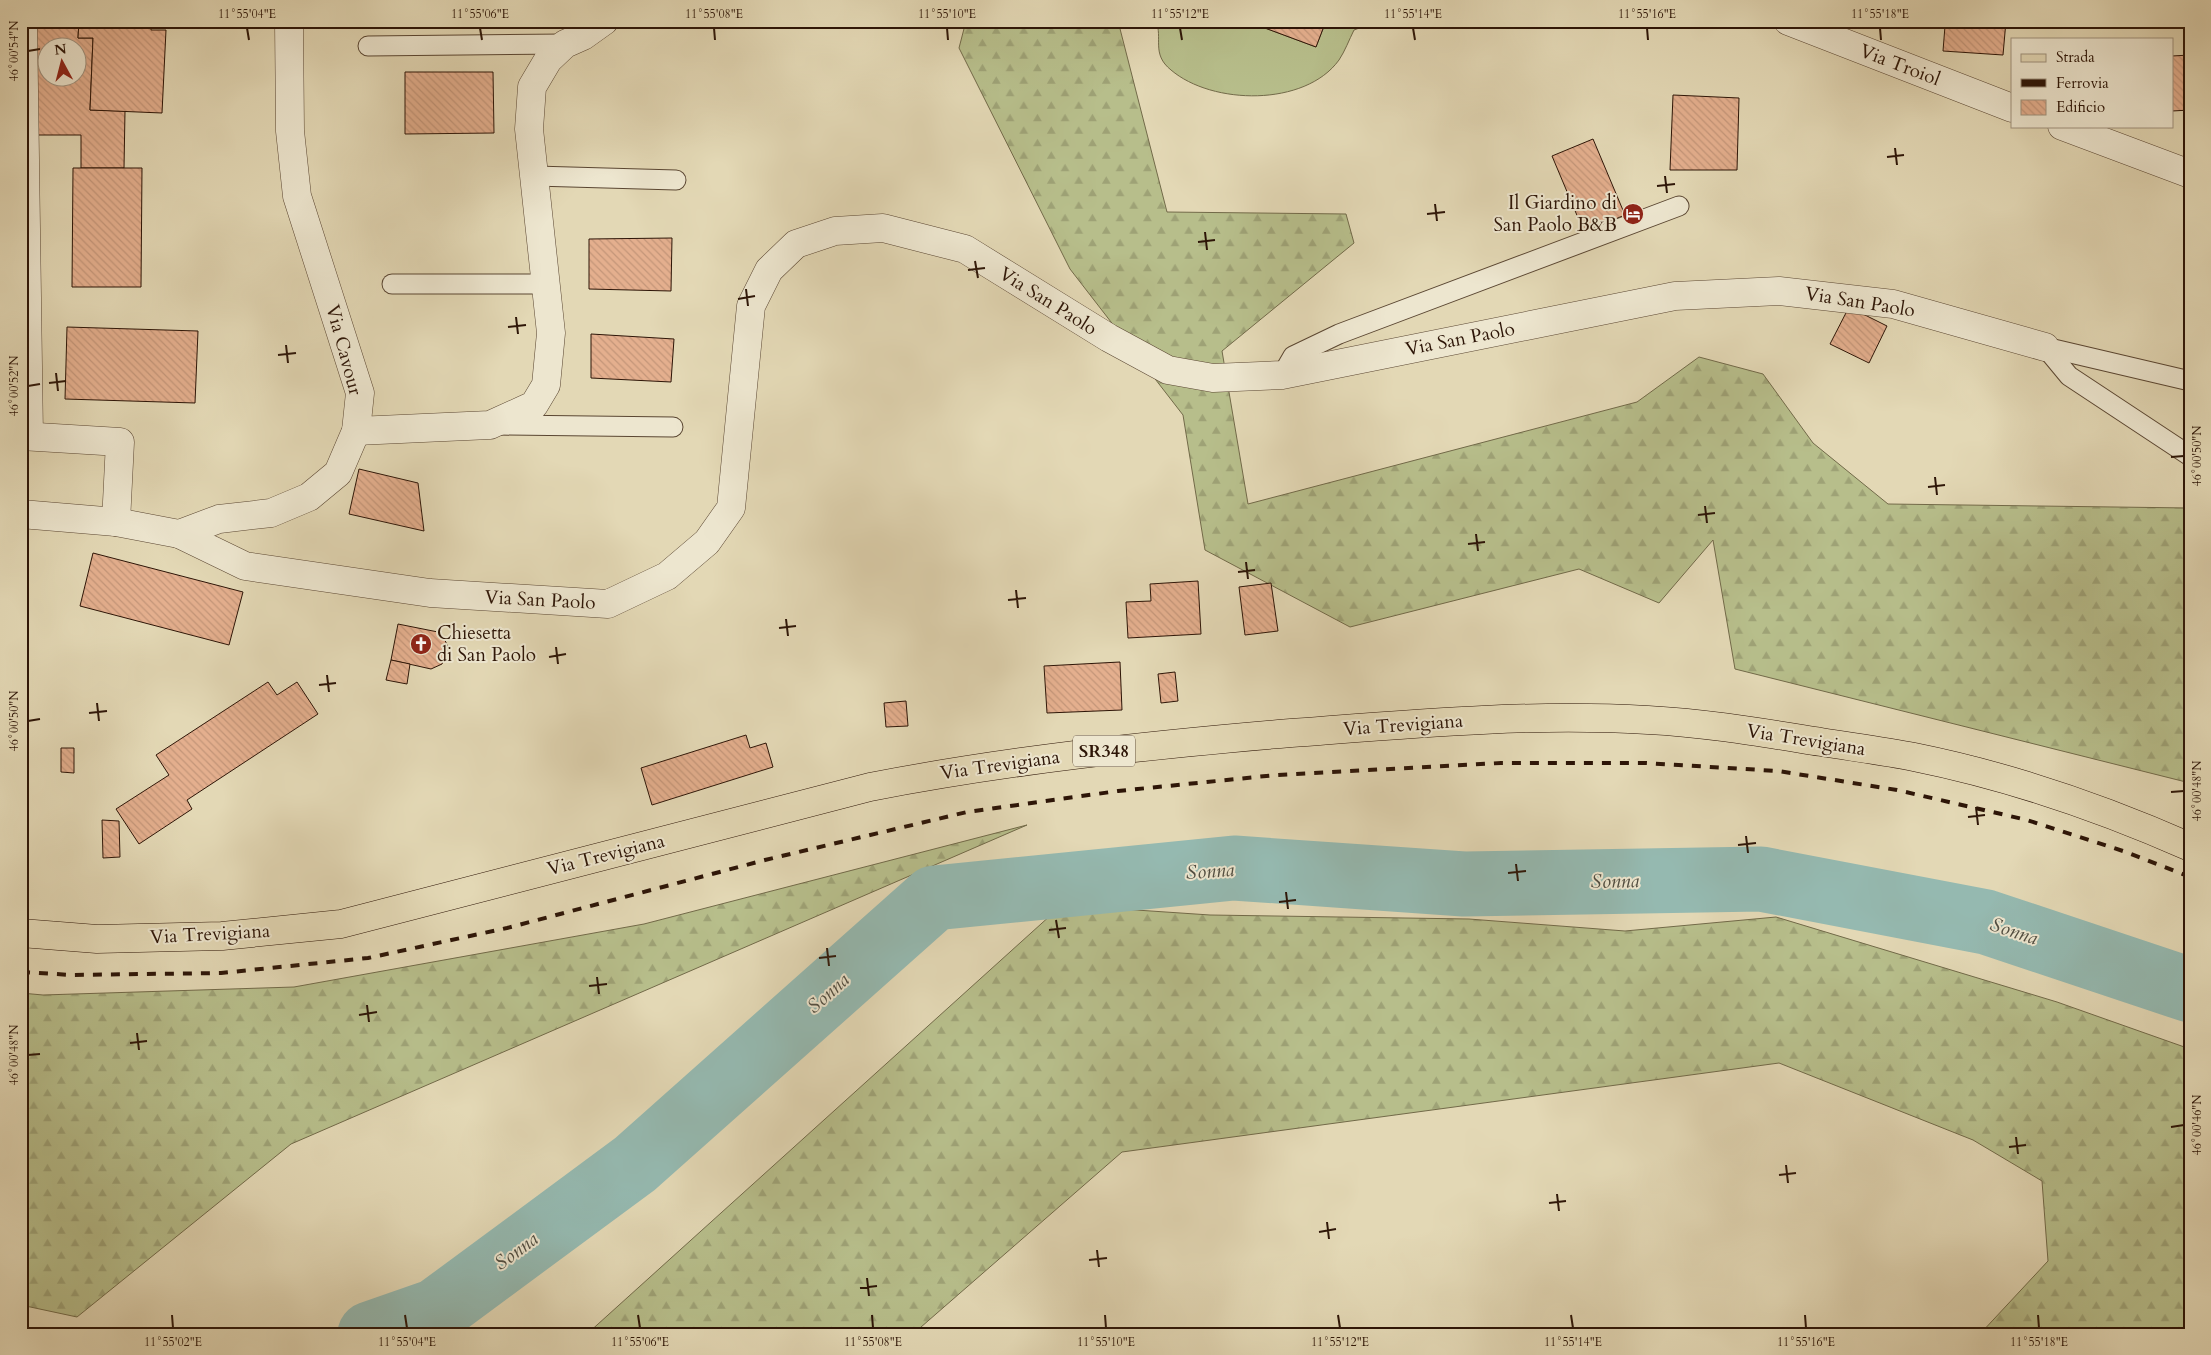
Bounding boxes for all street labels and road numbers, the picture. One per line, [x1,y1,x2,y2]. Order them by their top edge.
street label: Via Troiol [1856,38,1944,92]
street label: Via San Paolo [994,261,1102,341]
street label: Via San Paolo [1803,280,1917,324]
street label: Via Cavour [319,302,369,398]
street label: Via San Paolo [1403,316,1517,362]
street label: Via San Paolo [484,584,596,616]
street label: Via Trevigiana [1342,708,1464,742]
street label: Via Trevigiana [1745,718,1867,762]
road number: SR348 [1073,736,1135,766]
street label: Via Trevigiana [939,744,1061,786]
street label: Via Trevigiana [545,828,667,882]
street label: Via Trevigiana [149,918,271,950]

